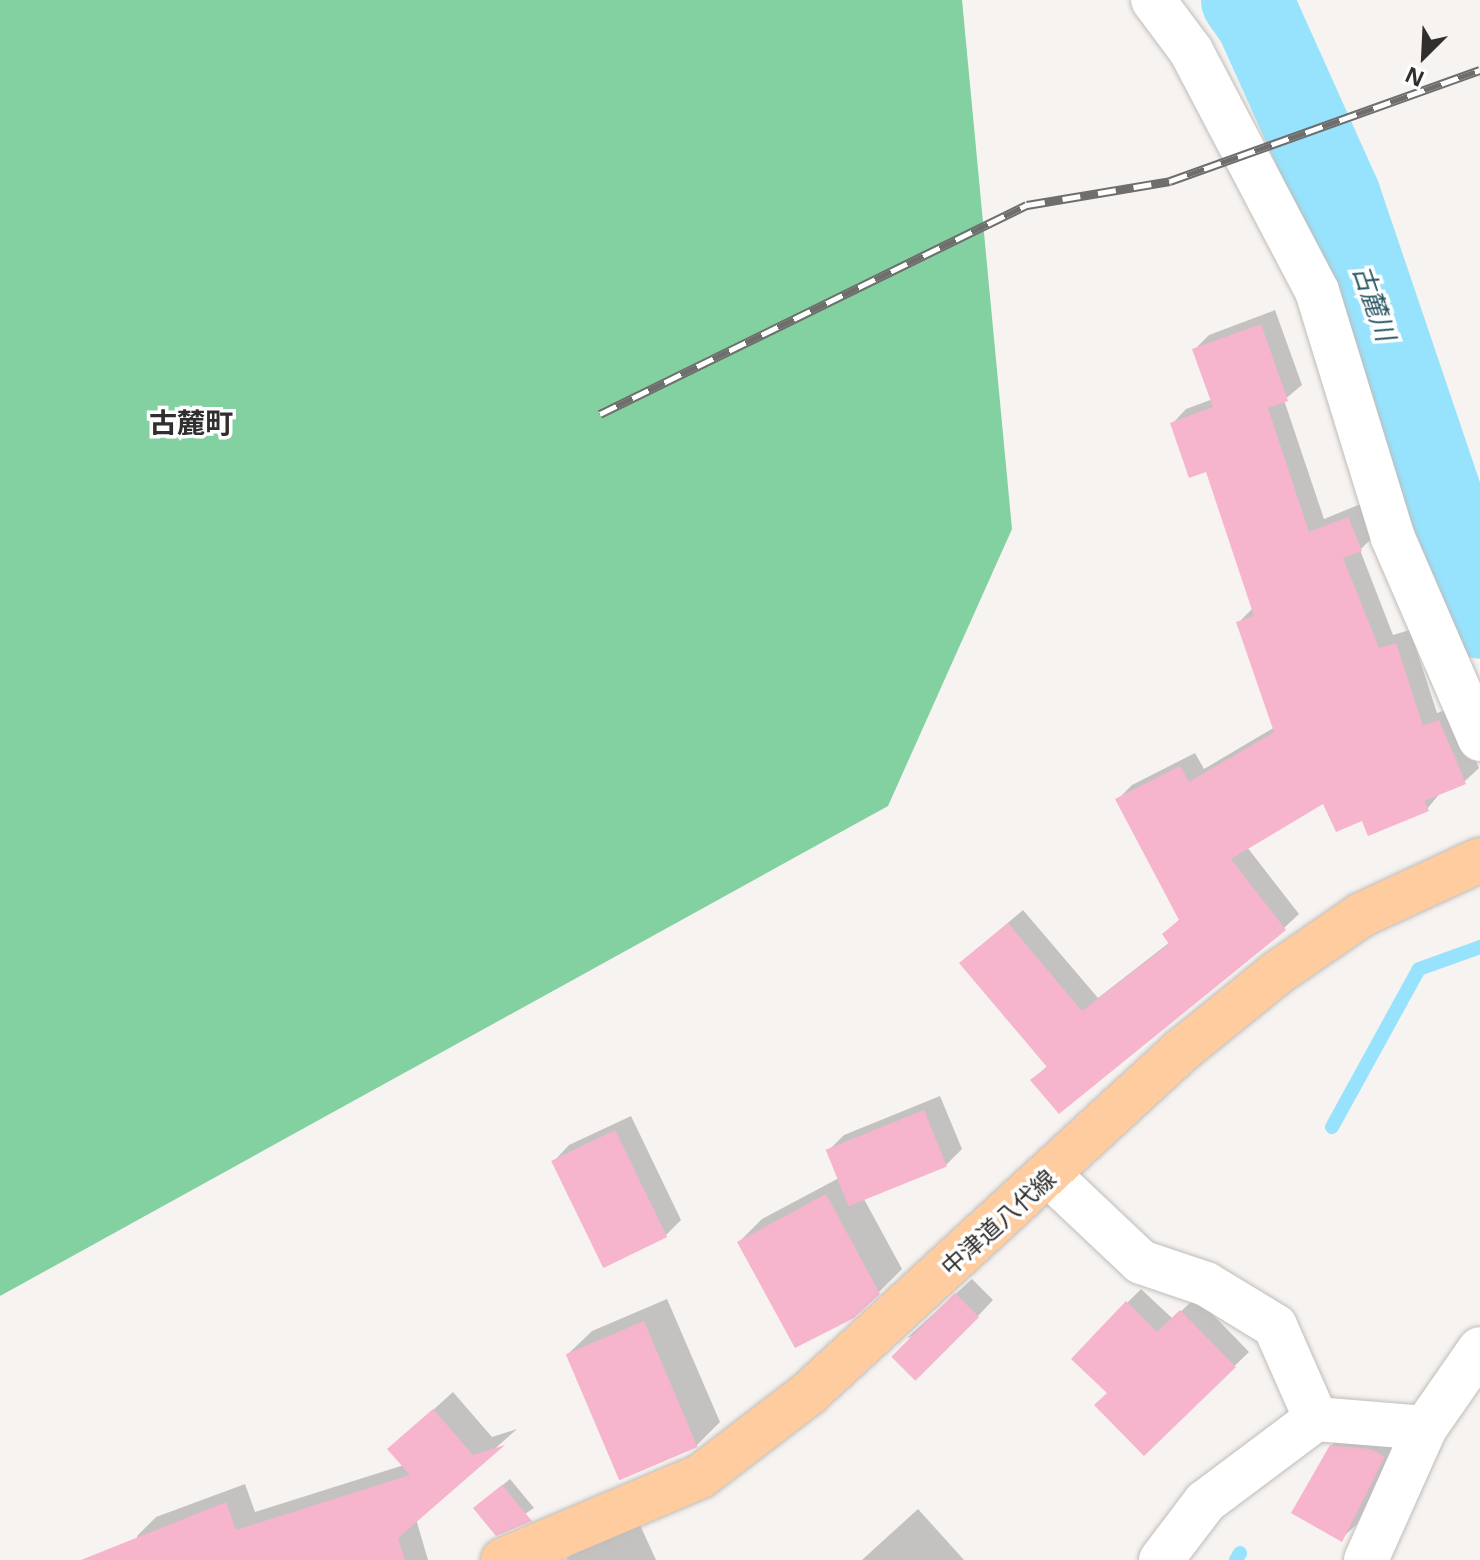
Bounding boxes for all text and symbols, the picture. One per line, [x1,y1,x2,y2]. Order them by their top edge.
north arrow [1384,16,1464,96]
text: N [1400,61,1429,95]
water label: 古麓川 [1347,261,1401,345]
district label: 古麓町 [149,405,233,439]
street label: 中津道八代線 [935,1163,1061,1281]

